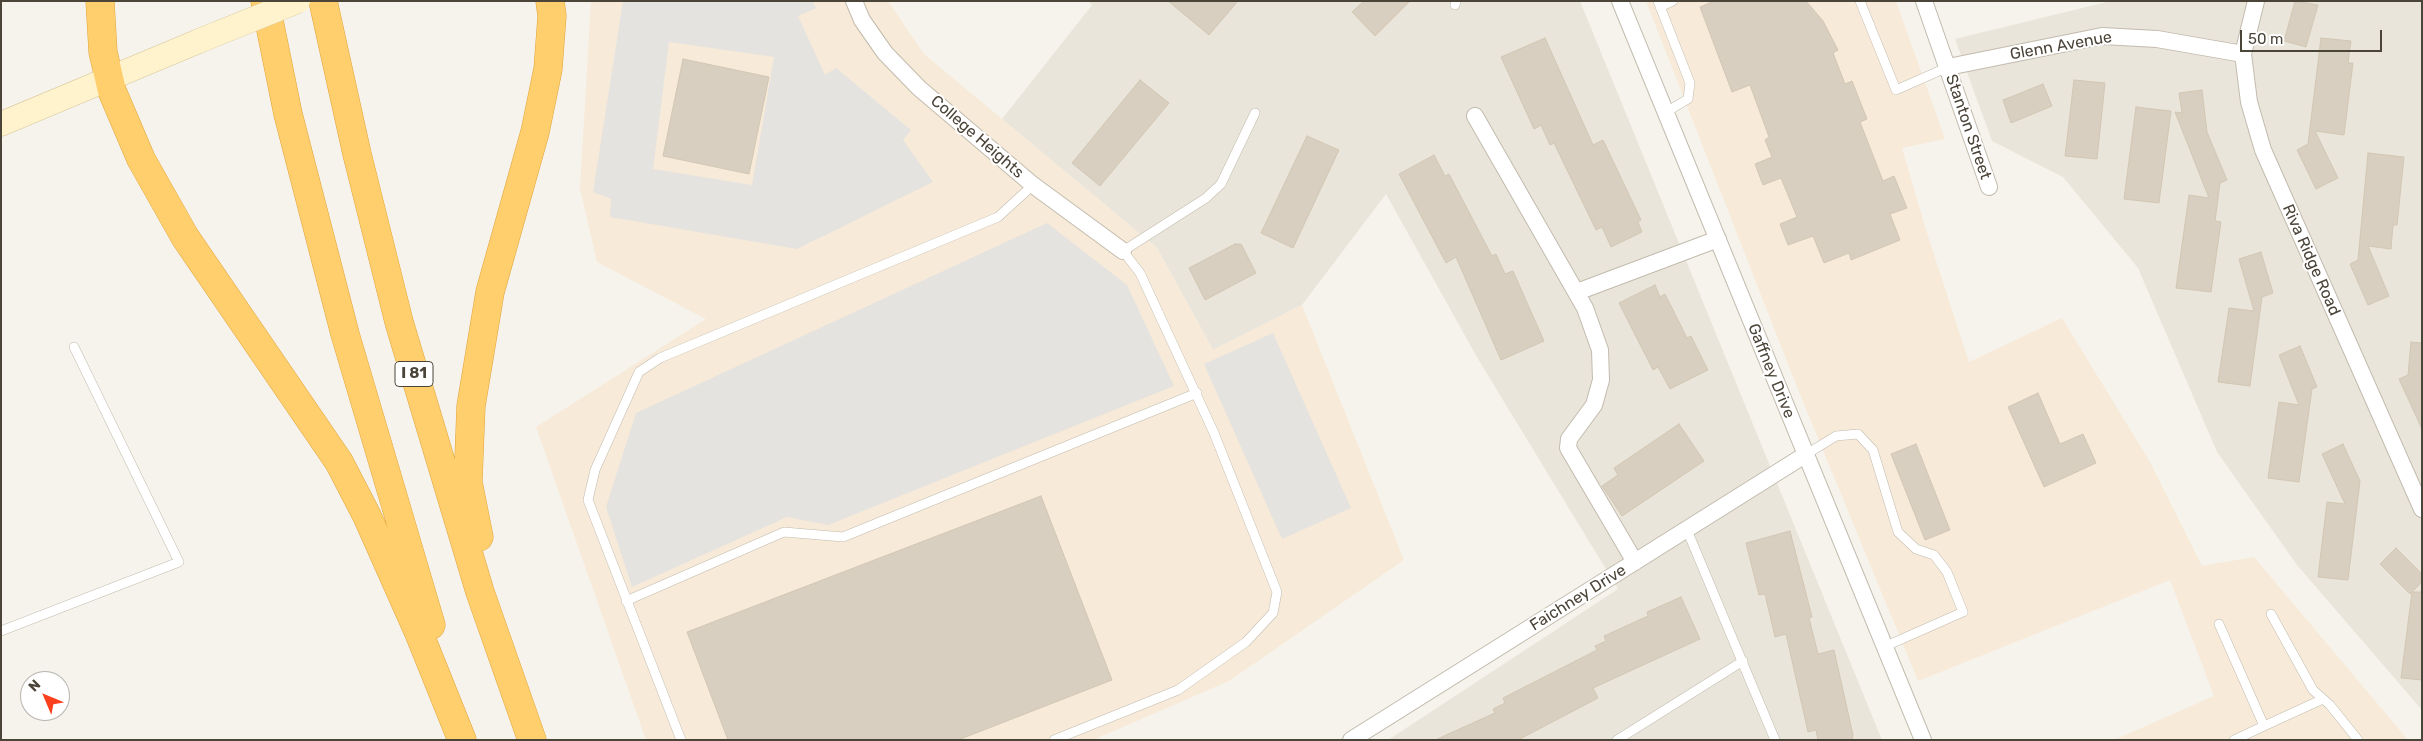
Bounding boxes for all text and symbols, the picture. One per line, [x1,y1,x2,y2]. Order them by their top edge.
scale bar [2243,20,2386,52]
street label: Glenn Avenue [2009,28,2113,64]
text: 50 m [2248,30,2283,48]
street label: Stanton Street [1941,72,1995,182]
street label: College Heights [927,91,1027,183]
street label: Riva Ridge Road [2278,201,2344,319]
street label: Gaffney Drive [1743,321,1799,421]
road number: I 81 [395,362,433,386]
street label: Faichney Drive [1526,561,1630,635]
north arrow [20,671,70,721]
text: N [25,676,44,695]

